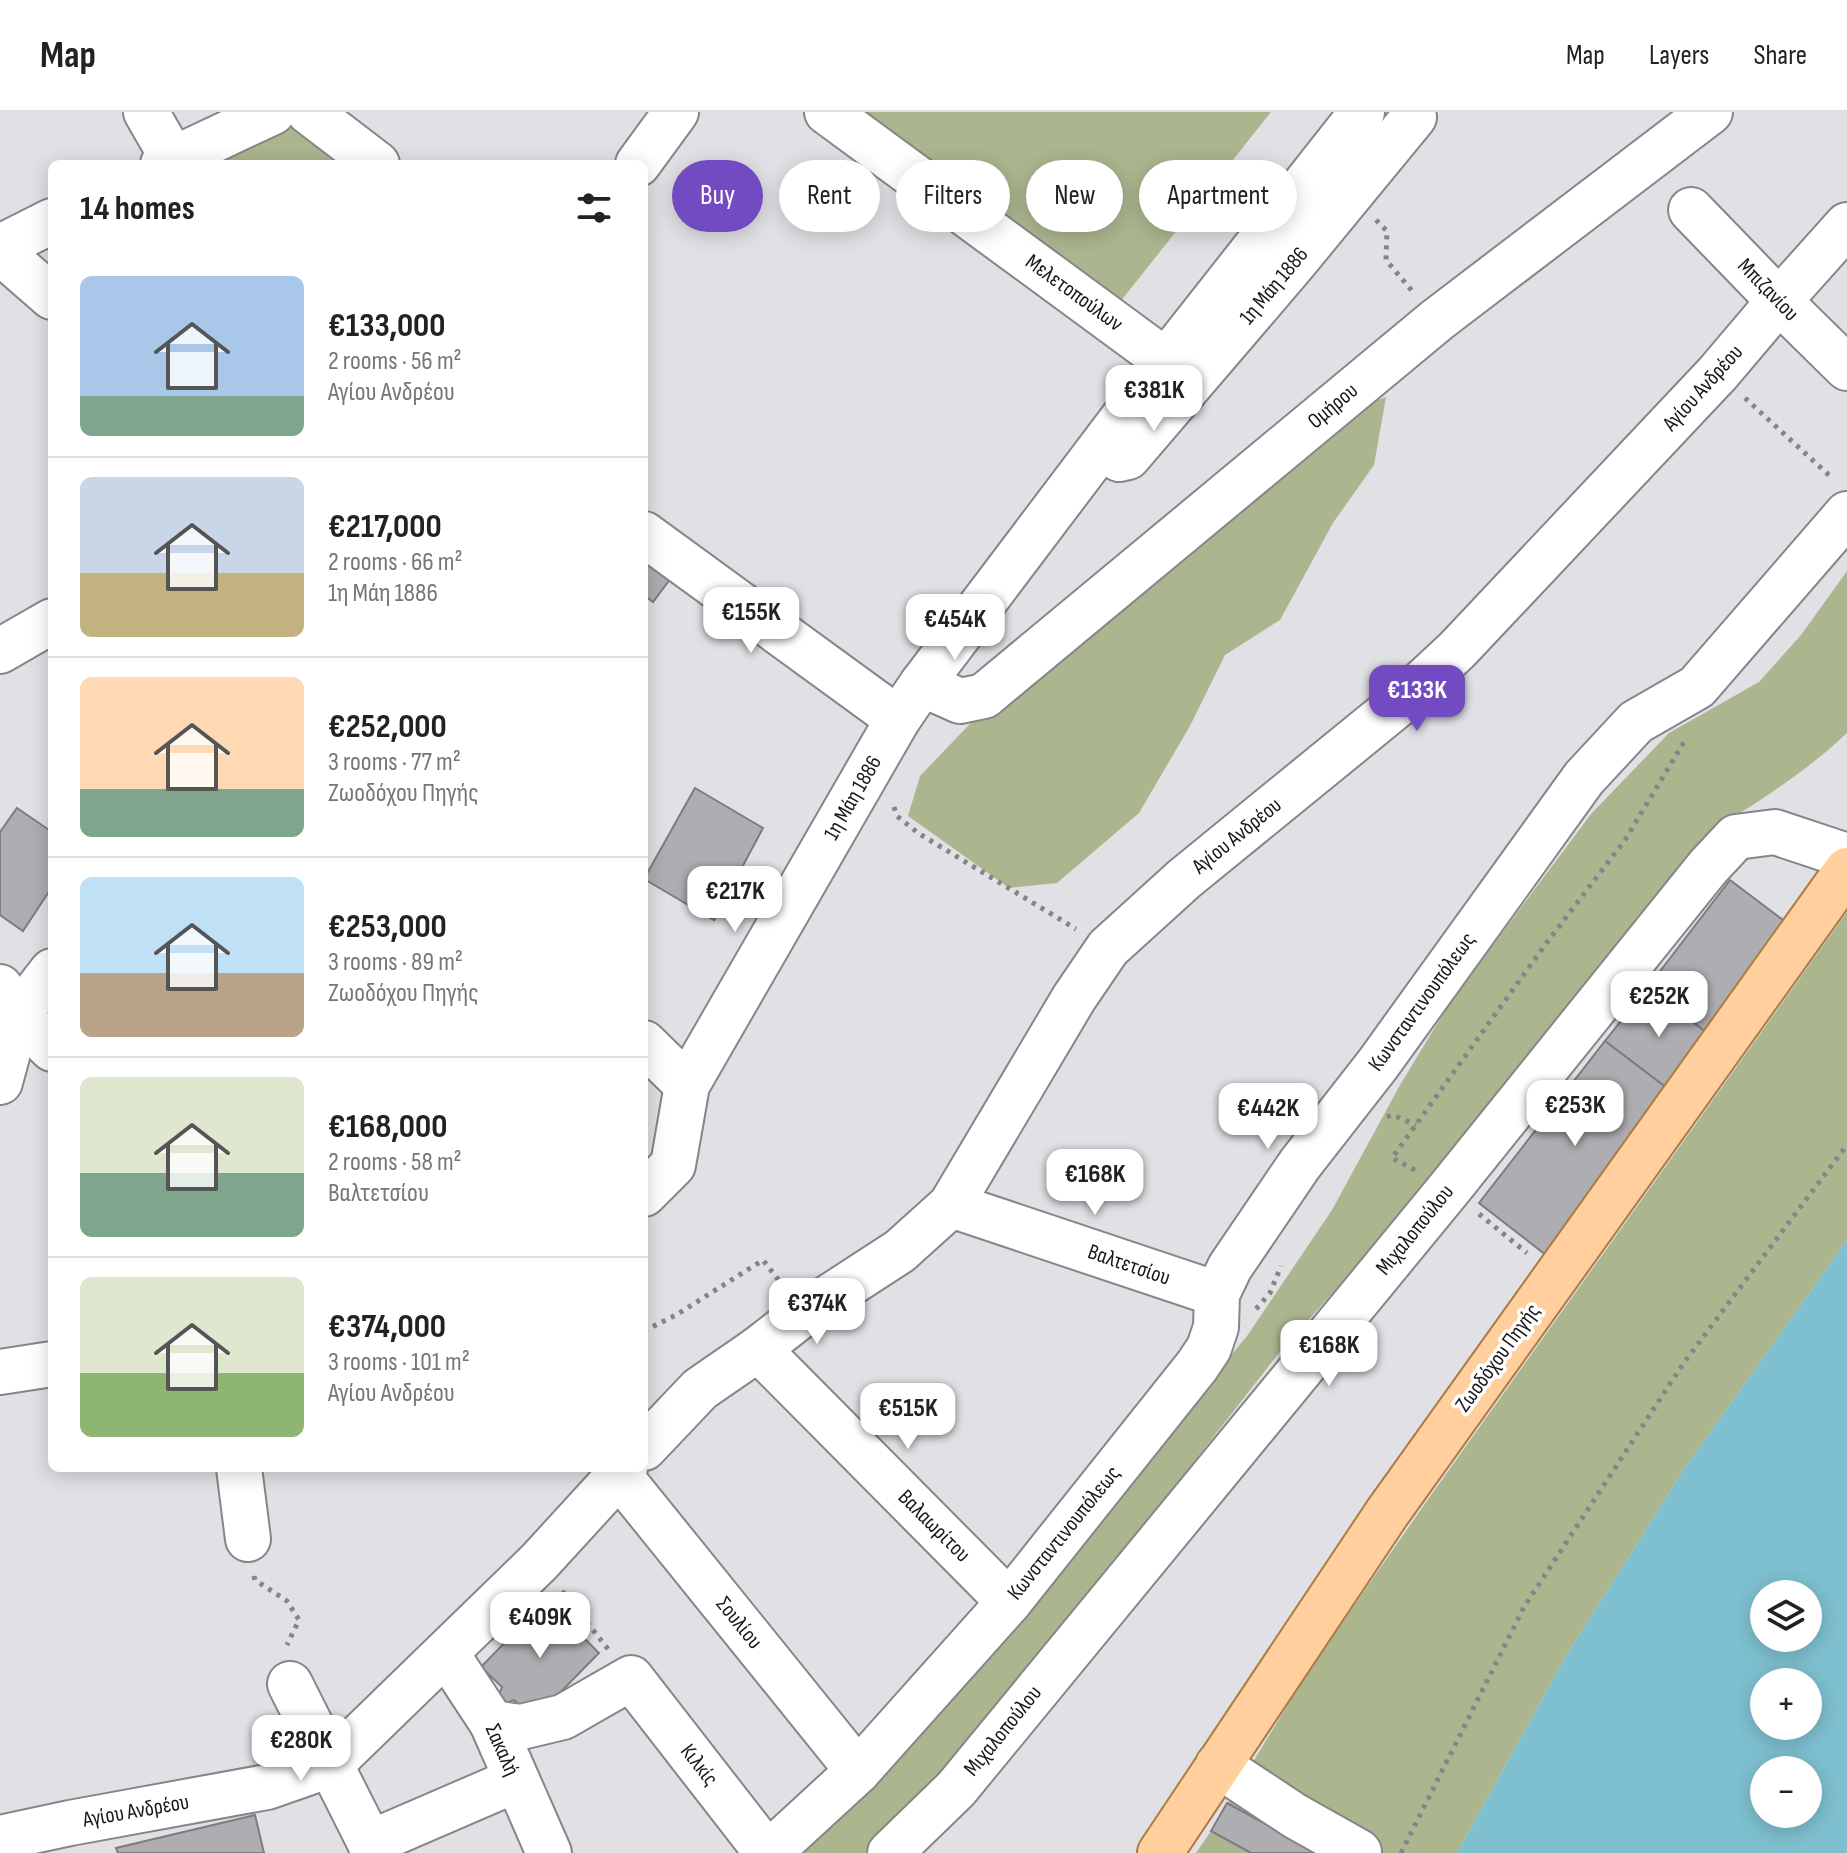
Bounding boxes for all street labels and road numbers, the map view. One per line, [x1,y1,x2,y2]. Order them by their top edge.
street label: 1η Μάη 1886 [1234,242,1314,330]
street label: Μελετοπούλων [1020,249,1128,338]
street label: Μπιζανίου [1732,253,1804,327]
street label: Αγίου Ανδρέου [1656,339,1749,438]
street label: Ομήρου [1302,377,1364,435]
street label: 1η Μάη 1886 [818,751,888,845]
street label: Αγίου Ανδρέου [1186,792,1287,881]
street label: Κωνσταντινουπόλεως [1363,927,1481,1077]
street label: Μιχαλοπούλου [1370,1179,1460,1281]
street label: Βαλτετσίου [1084,1238,1174,1292]
street label: Ζωοδόχου Πηγής [1450,1299,1546,1417]
street label: Κωνσταντινουπόλεως [1002,1460,1126,1606]
street label: Βαλαωρίτου [892,1484,976,1568]
street label: Σουλίου [710,1591,768,1655]
street label: Μιχαλοπούλου [958,1680,1048,1782]
street label: Σακαλή [479,1720,525,1780]
street label: Κιλκίς [674,1739,724,1791]
street label: Αγίου Ανδρέου [80,1788,191,1834]

